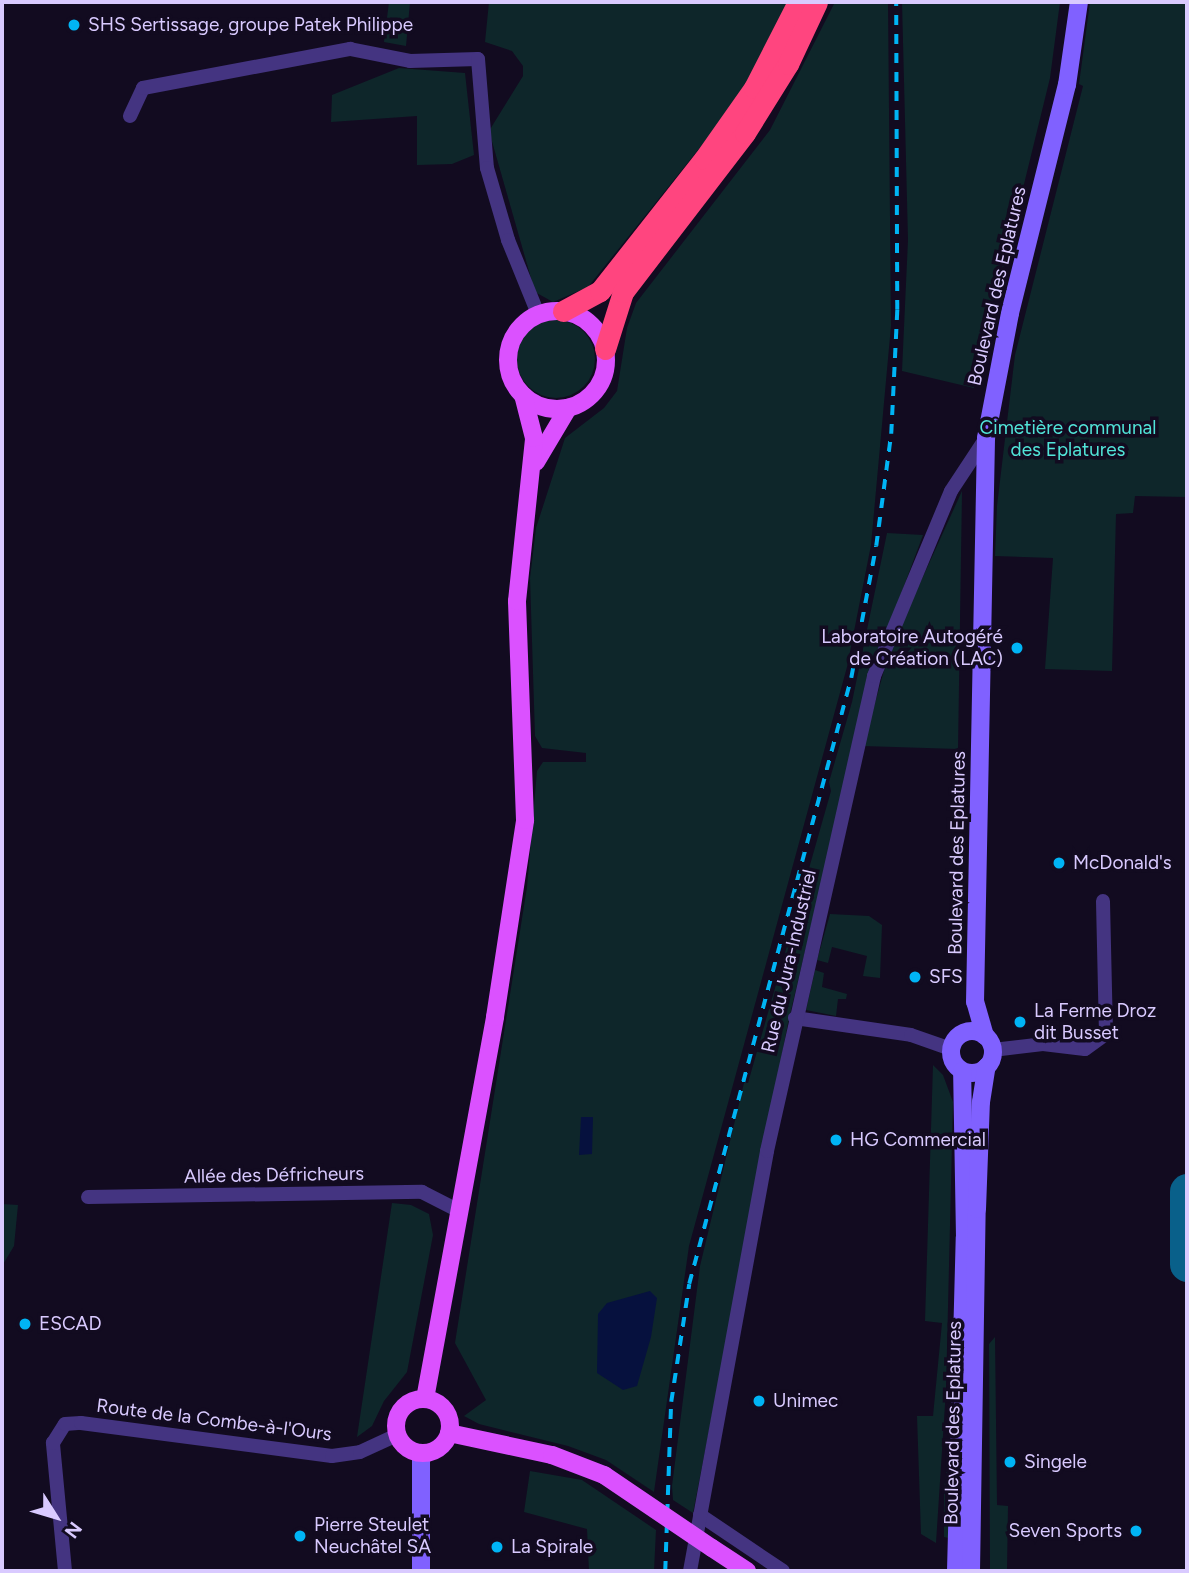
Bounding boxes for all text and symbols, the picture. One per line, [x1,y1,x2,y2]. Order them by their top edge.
place label: SHS Sertissage, groupe Patek Philippe [88,14,413,36]
marker: SHS Sertissage, groupe Patek Philippe [66,17,82,33]
street label: Boulevard des Eplatures [963,184,1031,388]
park label: Cimetière communal des Eplatures [980,417,1156,461]
place label: Laboratoire Autogéré de Création (LAC) [821,626,1003,670]
marker: Laboratoire Autogéré de Création (LAC) [1009,640,1025,656]
street label: Boulevard des Eplatures [944,751,970,955]
place label: McDonald's [1073,852,1172,874]
marker: McDonald's [1051,855,1067,871]
street label: Rue du Jura-Industriel [757,867,821,1055]
place label: SFS [929,966,963,988]
marker: SFS [907,969,923,985]
place label: La Ferme Droz dit Busset [1034,1000,1156,1044]
marker: La Ferme Droz dit Busset [1012,1014,1028,1030]
place label: HG Commercial [850,1129,986,1151]
marker: HG Commercial [828,1132,844,1148]
street label: Allée des Défricheurs [184,1162,364,1188]
place label: ESCAD [39,1313,102,1335]
marker: ESCAD [17,1316,33,1332]
street label: Boulevard des Eplatures [940,1321,966,1525]
place label: Unimec [773,1390,838,1412]
marker: Unimec [751,1393,767,1409]
street label: Route de la Combe-à-l'Ours [95,1394,333,1446]
place label: Singele [1024,1451,1087,1473]
marker: Singele [1002,1454,1018,1470]
north arrow [21,1482,91,1552]
place label: Pierre Steulet Neuchâtel SA [314,1514,431,1558]
text: N [60,1517,87,1543]
place label: Seven Sports [1009,1520,1122,1542]
marker: Seven Sports [1128,1523,1144,1539]
marker: Pierre Steulet Neuchâtel SA [292,1528,308,1544]
place label: La Spirale [511,1536,593,1558]
marker: La Spirale [489,1539,505,1555]

